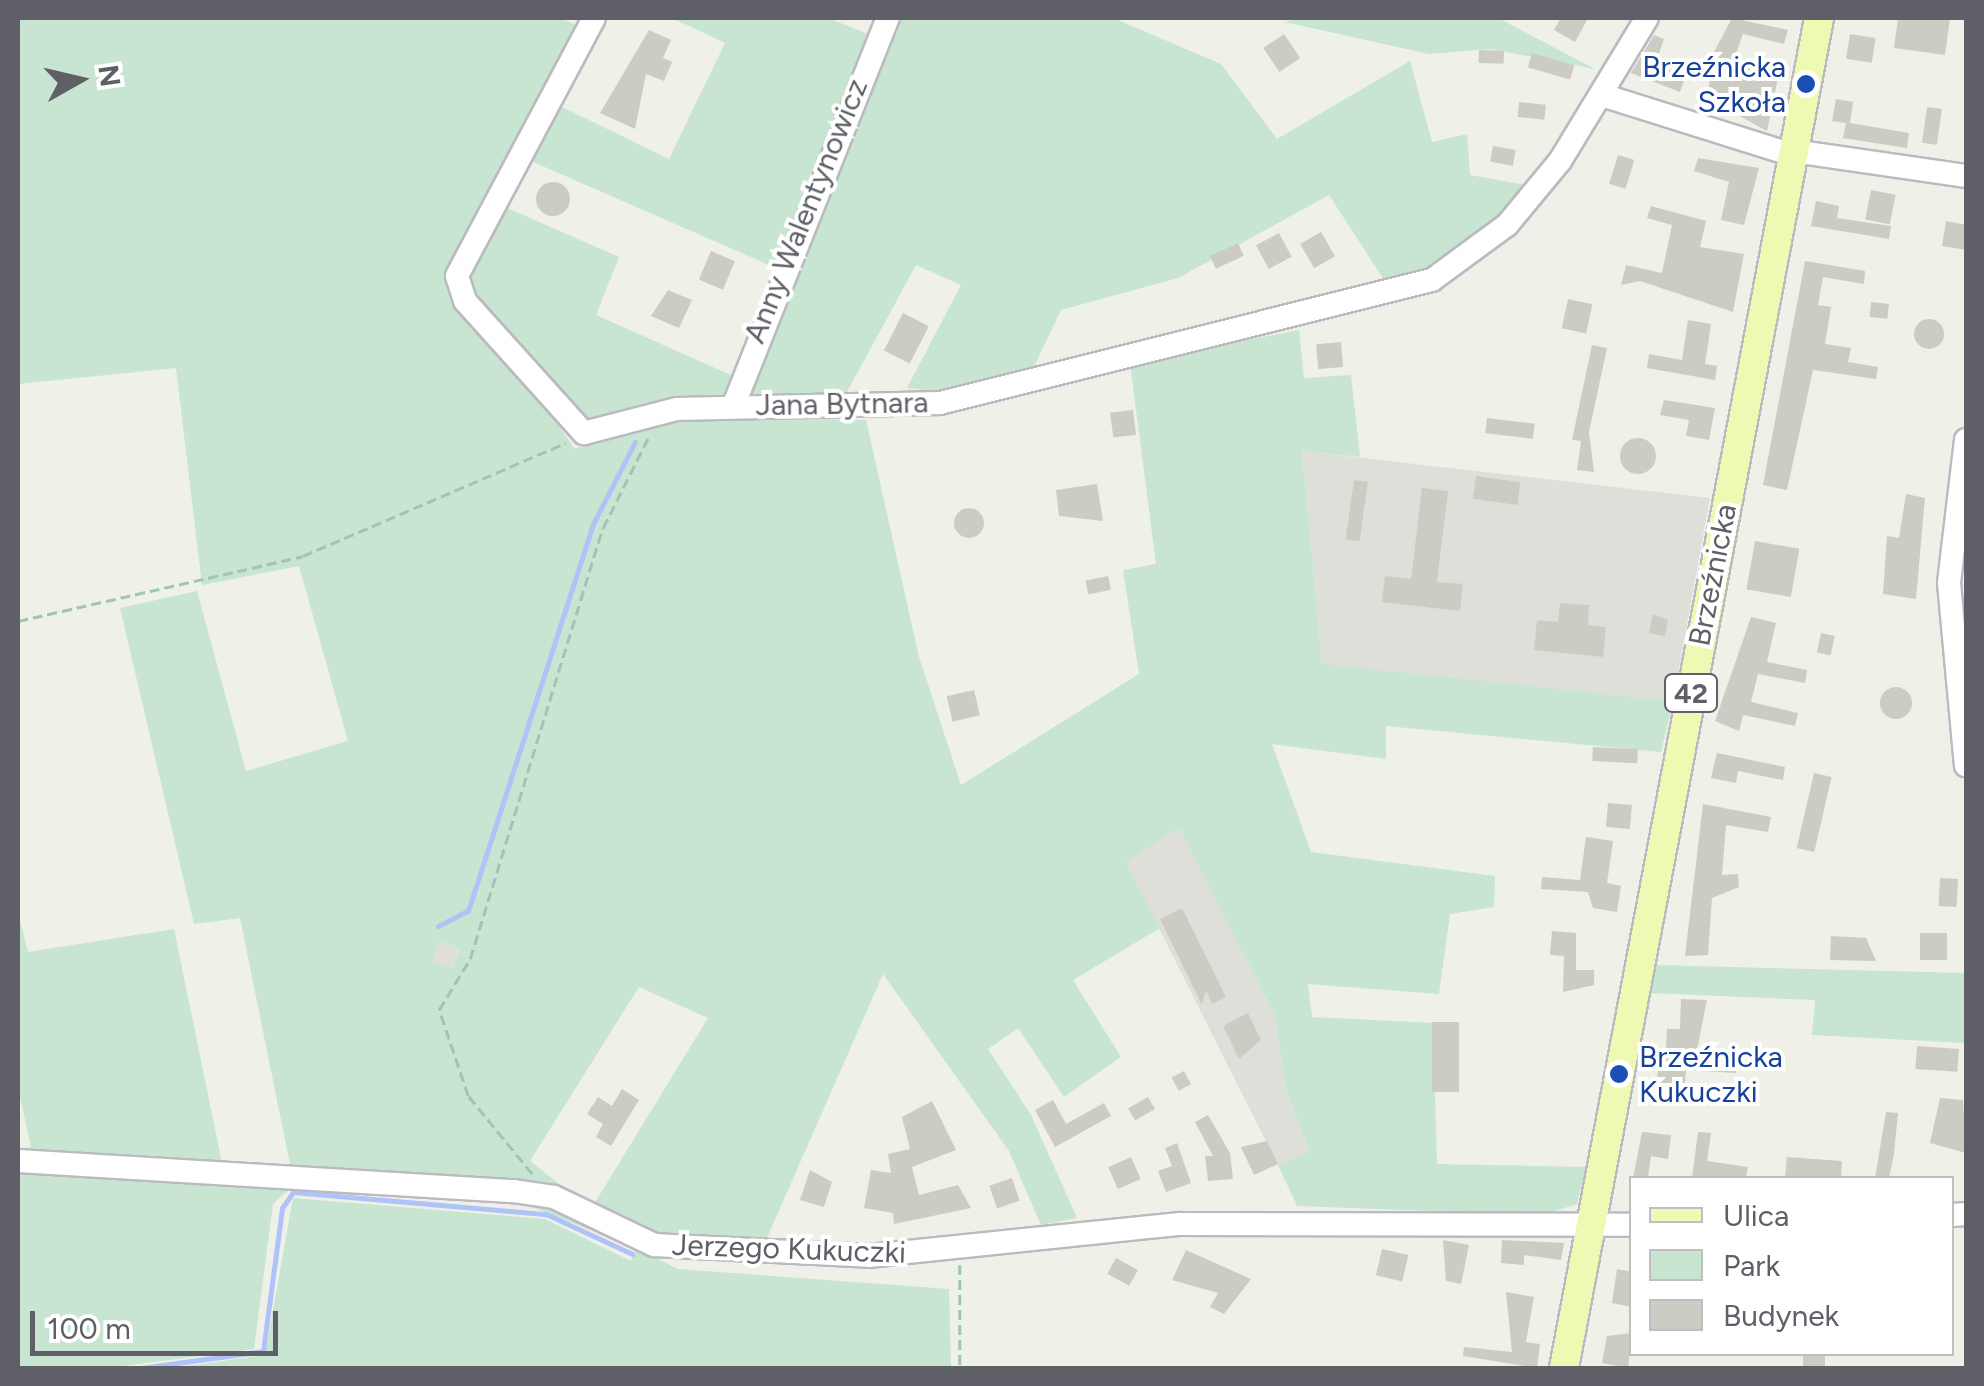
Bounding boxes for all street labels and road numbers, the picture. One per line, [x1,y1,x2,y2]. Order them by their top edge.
street label: Anny Walentynowicz [737,74,875,348]
street label: Jana Bytnara [755,384,929,424]
street label: Brzeźnicka [1682,501,1744,649]
road number: 42 [1664,670,1718,716]
street label: Jerzego Kukuczki [671,1227,907,1271]

